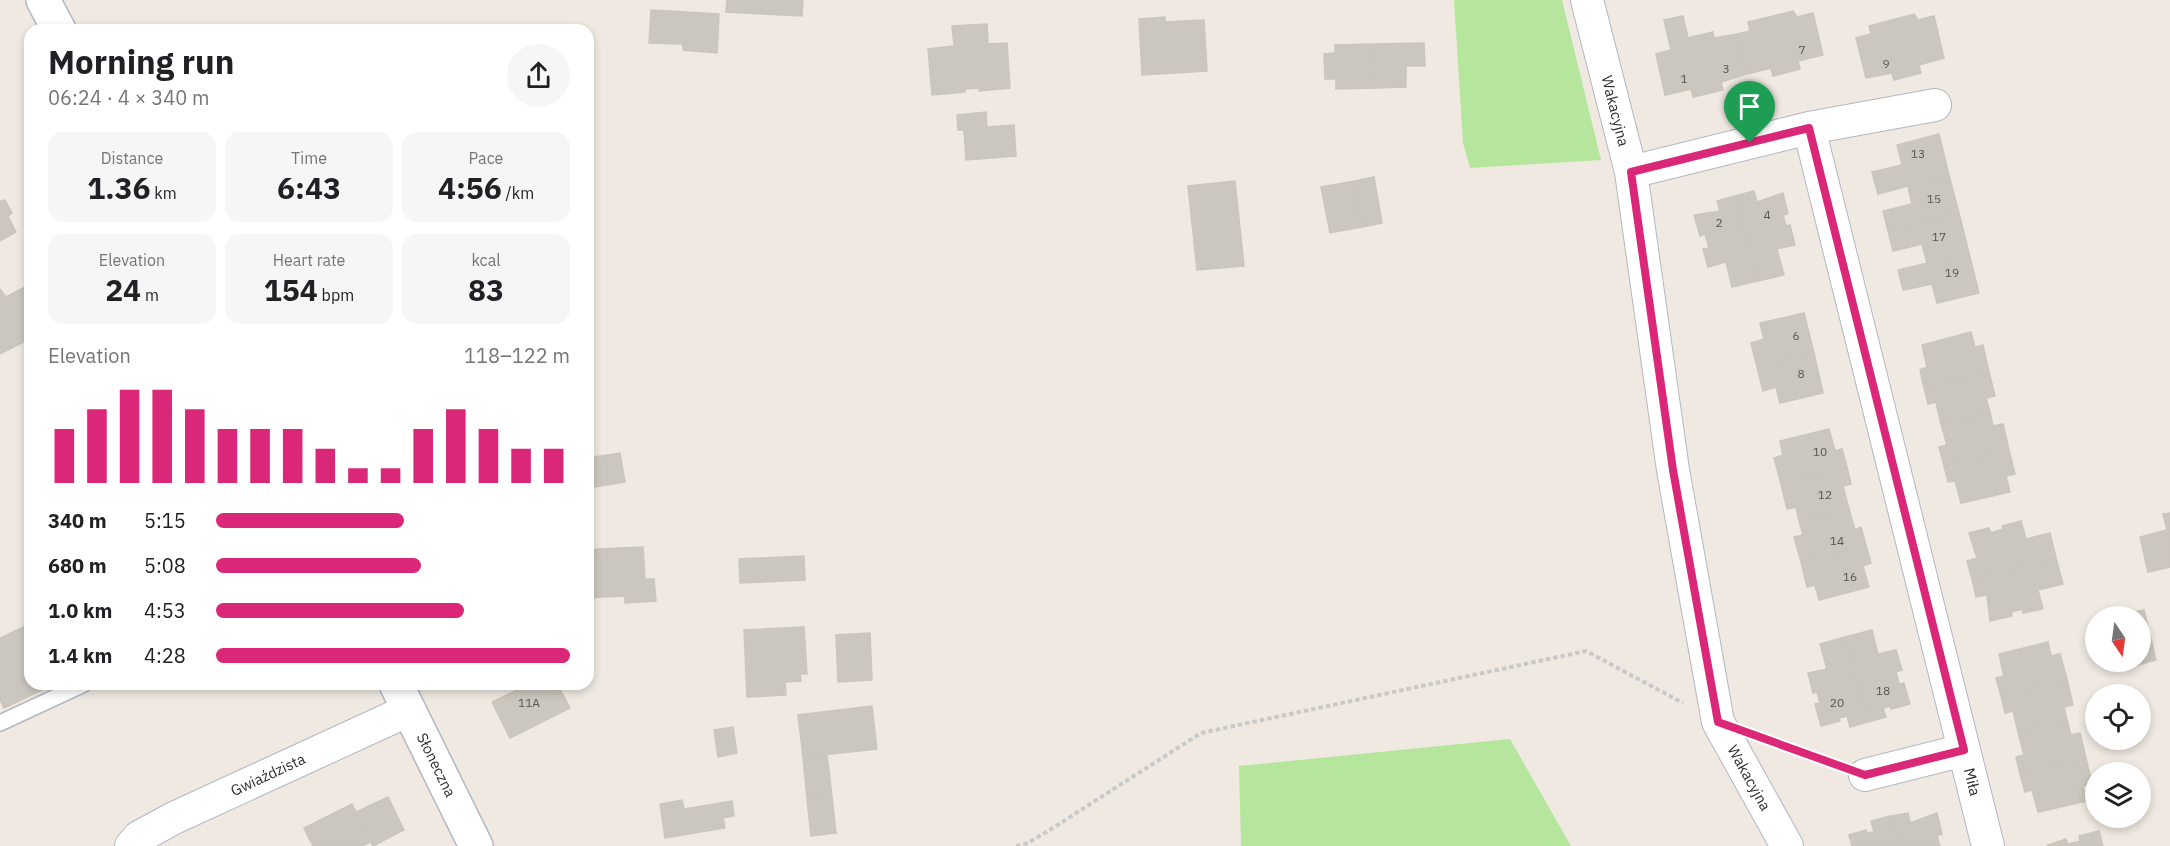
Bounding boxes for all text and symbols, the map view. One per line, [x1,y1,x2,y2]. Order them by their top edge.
text: Morning run [48,40,234,83]
house number: 7 [1798,42,1806,57]
button: share [507,44,570,107]
house number: 9 [1882,56,1890,71]
house number: 3 [1722,61,1730,76]
house number: 1 [1680,71,1688,86]
street label: Wakacyjna [1598,73,1633,148]
pin [1724,81,1775,143]
text: 06:24 · 4 × 340 m [48,84,209,111]
icon: arrive [1733,90,1766,123]
house number: 13 [1911,146,1925,161]
text: Distance [101,148,163,168]
text: Time [291,148,327,168]
text: Pace [469,148,503,168]
text: 1.36 [87,168,151,207]
text: 6:43 [277,168,341,207]
text: 4:56 [438,168,502,207]
text: km [151,183,177,203]
text: /km [502,183,534,203]
house number: 15 [1927,191,1941,206]
house number: 4 [1763,207,1771,222]
house number: 2 [1715,215,1723,230]
house number: 17 [1932,229,1946,244]
text: Elevation [99,250,165,270]
text: Heart rate [273,250,345,270]
text: kcal [471,250,501,270]
house number: 19 [1945,265,1959,280]
text: 24 [105,270,141,309]
text: 154 [264,270,318,309]
text: 83 [468,270,504,309]
text: m [141,285,159,305]
text: bpm [318,285,354,305]
house number: 6 [1792,328,1800,343]
text: Elevation [48,342,131,369]
text: 118–122 m [464,342,570,369]
house number: 8 [1797,366,1805,381]
house number: 10 [1813,444,1827,459]
house number: 12 [1818,487,1832,502]
text: 340 m [48,507,107,534]
text: 5:15 [144,507,186,534]
house number: 14 [1830,533,1844,548]
text: 680 m [48,552,107,579]
text: 5:08 [144,552,186,579]
house number: 16 [1843,569,1857,584]
text: 1.0 km [48,597,112,624]
text: 4:53 [144,597,186,624]
north arrow [2085,606,2151,672]
map controls [2085,606,2151,828]
text: 1.4 km [48,642,112,669]
text: 4:28 [144,642,186,669]
house number: 18 [1876,683,1890,698]
button: locate [2085,684,2151,750]
house number: 11A [518,695,540,710]
house number: 20 [1830,695,1844,710]
street label: Słoneczna [413,730,460,800]
street label: Wakacyjna [1724,741,1775,814]
street label: Gwiaździsta [227,749,308,800]
button: layers [2085,762,2151,828]
street label: Miła [1960,766,1985,798]

